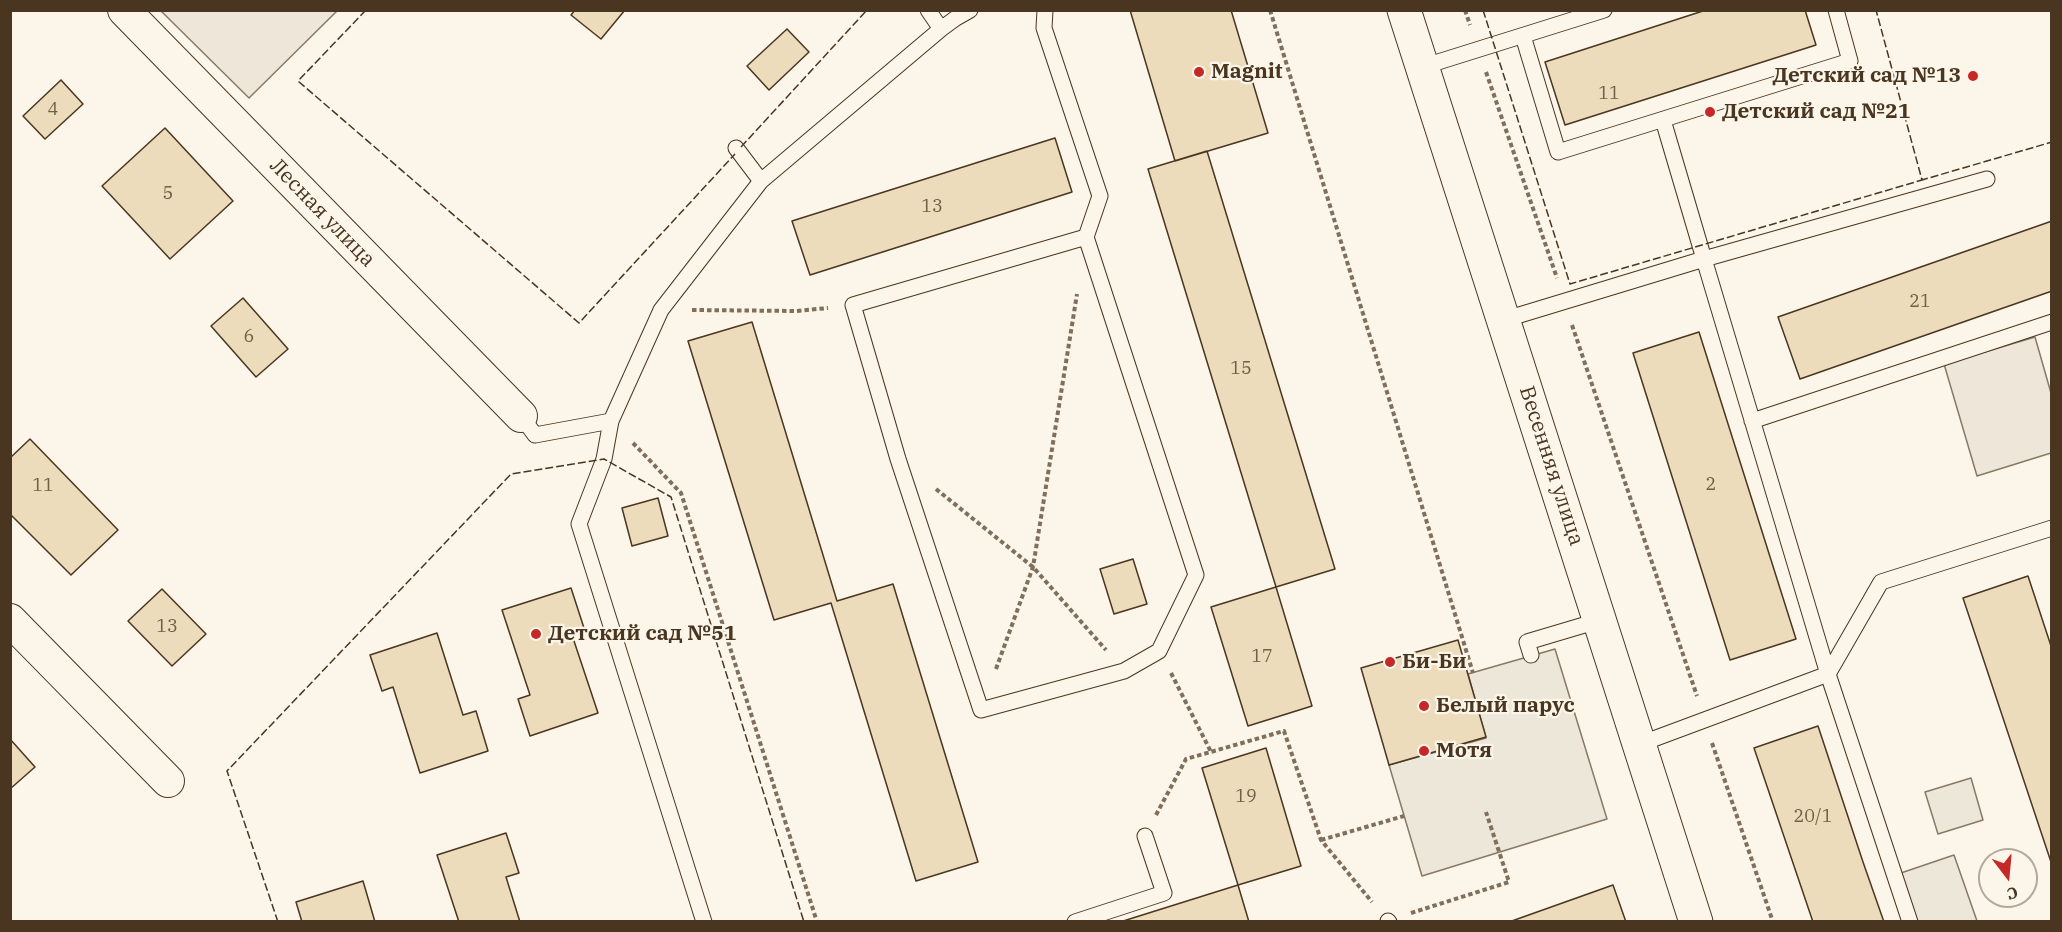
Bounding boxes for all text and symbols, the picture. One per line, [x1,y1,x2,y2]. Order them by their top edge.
place label: Magnit [1211,59,1283,85]
place label: Детский сад №13 [1772,63,1961,89]
marker: Magnit [1192,65,1206,79]
marker: Детский сад №13 [1966,69,1980,83]
house number: 11 [1598,83,1620,105]
house number: 4 [48,99,58,121]
place label: Детский сад №21 [1722,99,1911,125]
marker: Детский сад №21 [1703,105,1717,119]
street label: Лесная улица [264,154,380,272]
house number: 5 [163,183,173,205]
house number: 13 [921,196,943,218]
house number: 21 [1909,291,1931,313]
house number: 6 [244,326,254,348]
house number: 15 [1230,358,1252,380]
street label: Весенняя улица [1513,383,1589,549]
house number: 2 [1706,474,1716,496]
house number: 11 [32,475,54,497]
house number: 13 [156,616,178,638]
place label: Детский сад №51 [548,621,737,647]
marker: Детский сад №51 [529,627,543,641]
house number: 17 [1251,646,1273,668]
place label: Би-Би [1402,649,1467,675]
marker: Би-Би [1383,655,1397,669]
place label: Белый парус [1436,693,1575,719]
marker: Белый парус [1417,699,1431,713]
place label: Мотя [1436,738,1492,764]
marker: Мотя [1417,744,1431,758]
house number: 19 [1235,786,1257,808]
house number: 20/1 [1794,806,1832,828]
north arrow [1978,848,2038,908]
text: С [2005,882,2020,904]

